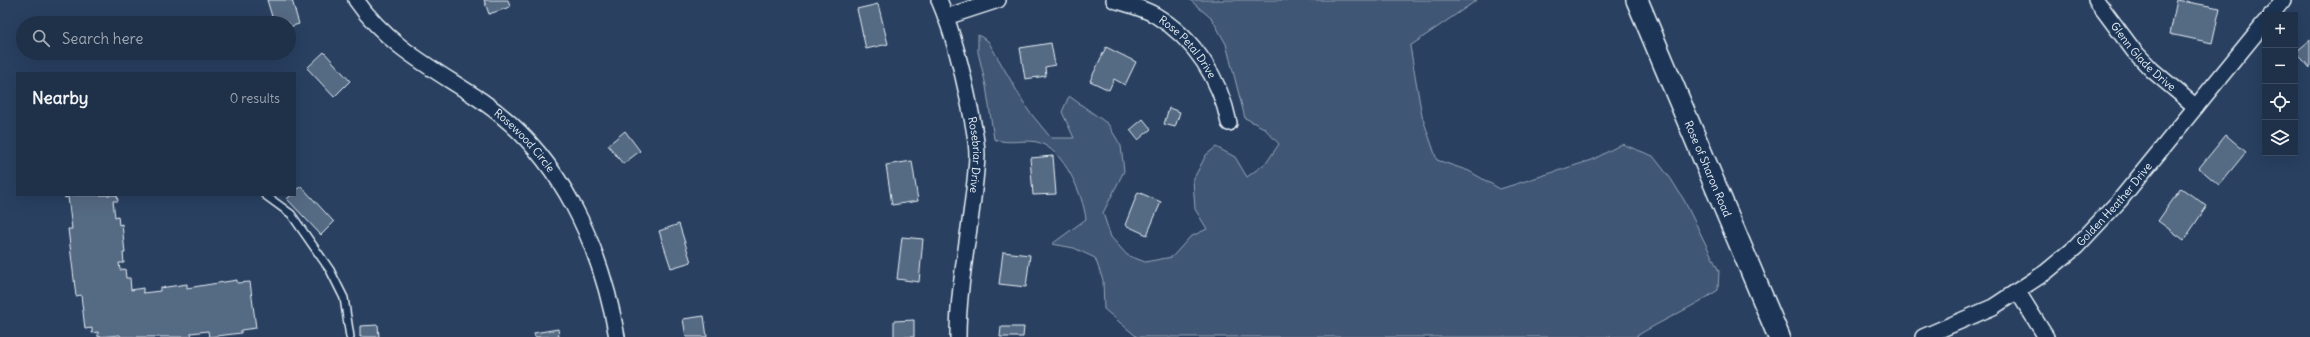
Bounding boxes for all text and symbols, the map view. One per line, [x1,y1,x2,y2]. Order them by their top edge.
map controls [2262,12,2298,156]
button: + [2262,12,2298,48]
street label: Rose Petal Drive [1156,13,1219,81]
search box [16,16,296,60]
street label: Glenn Glade Drive [2108,19,2179,94]
icon: search [30,27,52,49]
text: Search here [62,29,143,48]
button: − [2262,48,2298,84]
button: locate [2262,84,2298,120]
text: Nearby [32,87,88,109]
text: 0 results [230,90,280,107]
street label: Rosewood Circle [491,106,558,175]
street label: Rosebriar Drive [965,115,984,194]
street label: Rose of Sharon Road [1682,118,1735,219]
button: layers [2262,120,2298,156]
street label: Golden Heather Drive [2073,159,2155,249]

